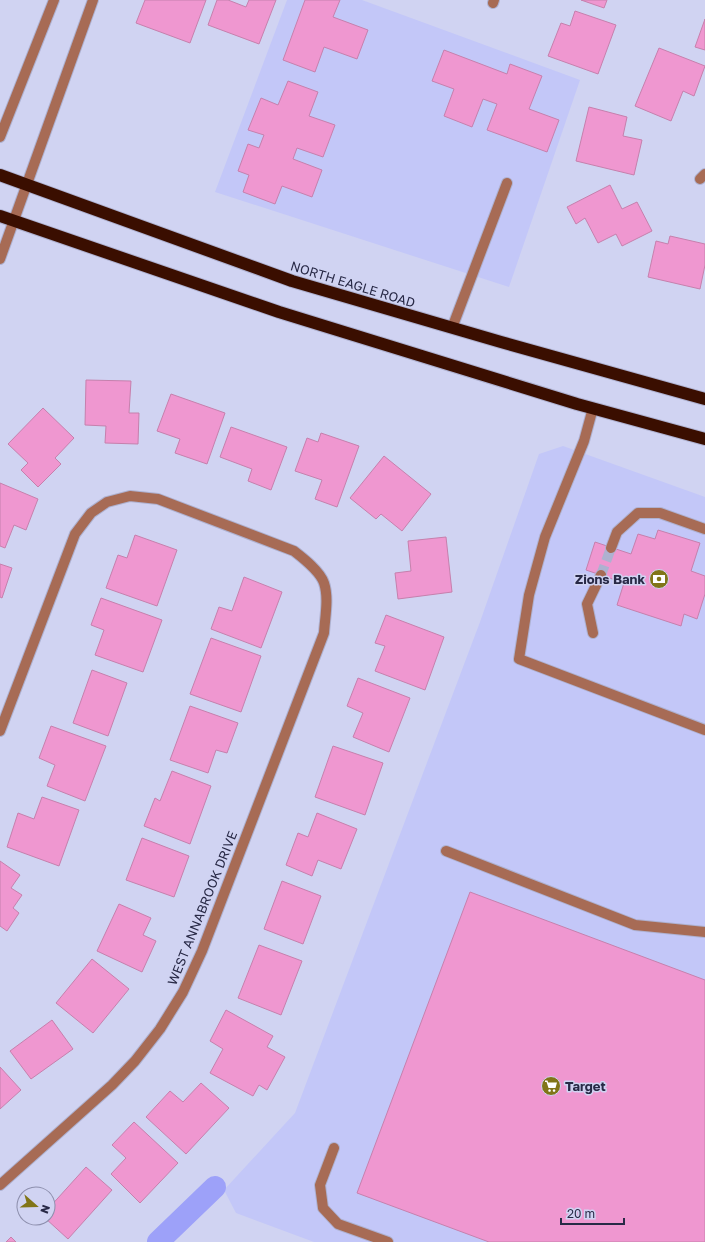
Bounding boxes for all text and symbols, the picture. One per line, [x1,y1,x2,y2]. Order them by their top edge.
street label: NORTH EAGLE ROAD [289,257,417,311]
bank icon: Zions Bank [648,568,670,590]
place label: Zions Bank [575,571,645,587]
street label: WEST ANNABROOK DRIVE [164,829,240,987]
supermarket icon: Target [540,1075,562,1097]
place label: Target [565,1078,606,1094]
north arrow [16,1186,56,1226]
scale bar [561,1200,624,1226]
text: N [38,1203,53,1216]
text: 20 m [567,1206,595,1221]

